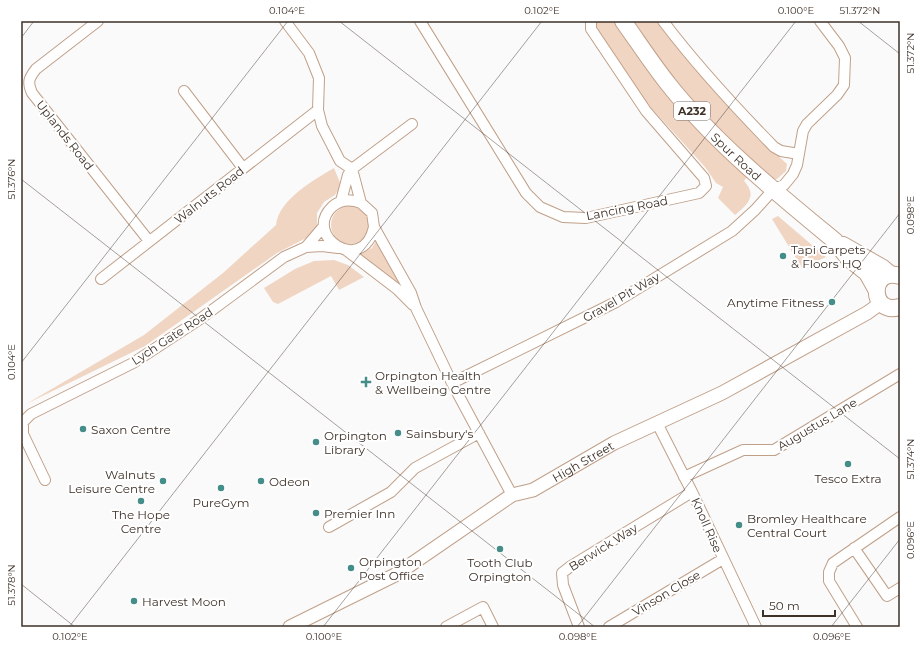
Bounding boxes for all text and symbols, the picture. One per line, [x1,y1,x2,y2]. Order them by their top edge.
text: 0.104°E [269,4,305,17]
text: 0.102°E [524,4,560,17]
text: 0.100°E [778,4,814,17]
text: 51.372°N [840,4,880,17]
text: 51.372°N [904,33,917,73]
street label: Uplands Road [33,97,97,173]
road number: A232 [674,102,710,120]
street label: Spur Road [708,129,765,183]
text: 51.376°N [5,159,18,199]
street label: Walnuts Road [171,163,247,227]
street label: Lancing Road [585,193,669,223]
text: 0.098°E [904,195,917,234]
place label: Tapi Carpets & Floors HQ [791,242,866,271]
marker: Tapi Carpets & Floors HQ [778,251,788,261]
street label: Gravel Pit Way [580,269,663,325]
place label: Anytime Fitness [727,295,824,310]
marker: Anytime Fitness [827,297,837,307]
street label: Lych Gate Road [128,304,216,368]
text: 0.104°E [5,344,18,380]
place label: Orpington Health & Wellbeing Centre [375,368,491,397]
marker: Orpington Health & Wellbeing Centre [360,376,372,388]
street label: Augustus Lane [775,394,859,454]
place label: Saxon Centre [91,422,171,437]
marker: Saxon Centre [78,424,88,434]
place label: Sainsbury's [406,426,474,441]
place label: Orpington Library [324,428,387,457]
marker: Sainsbury's [393,428,403,438]
marker: Orpington Library [311,437,321,447]
street label: High Street [549,437,616,485]
text: 51.374°N [904,439,917,479]
marker: Tesco Extra [843,459,853,469]
place label: Walnuts Leisure Centre [68,467,155,496]
place label: Tesco Extra [814,471,882,486]
place label: Odeon [269,474,310,489]
marker: Walnuts Leisure Centre [158,476,168,486]
marker: Odeon [256,476,266,486]
marker: PureGym [216,483,226,493]
place label: PureGym [192,495,250,510]
street label: Knoll Rise [688,495,726,555]
marker: The Hope Centre [136,496,146,506]
place label: Premier Inn [324,506,395,521]
place label: The Hope Centre [112,507,170,536]
marker: Premier Inn [311,508,321,518]
place label: Bromley Healthcare Central Court [747,511,867,540]
street label: Berwick Way [566,520,640,574]
marker: Bromley Healthcare Central Court [734,520,744,530]
text: 0.096°E [904,521,917,559]
marker: Tooth Club Orpington [495,544,505,554]
place label: Orpington Post Office [359,554,424,583]
place label: Tooth Club Orpington [467,555,533,584]
marker: Orpington Post Office [346,563,356,573]
text: 51.378°N [5,564,18,606]
street label: Vinson Close [629,567,703,619]
scale bar [763,592,835,618]
place label: Harvest Moon [142,594,226,609]
marker: Harvest Moon [129,596,139,606]
text: 50 m [769,598,800,613]
text: 0.102°E [52,630,88,643]
text: 0.100°E [306,630,342,643]
text: 0.098°E [559,630,598,643]
text: 0.096°E [813,630,851,643]

